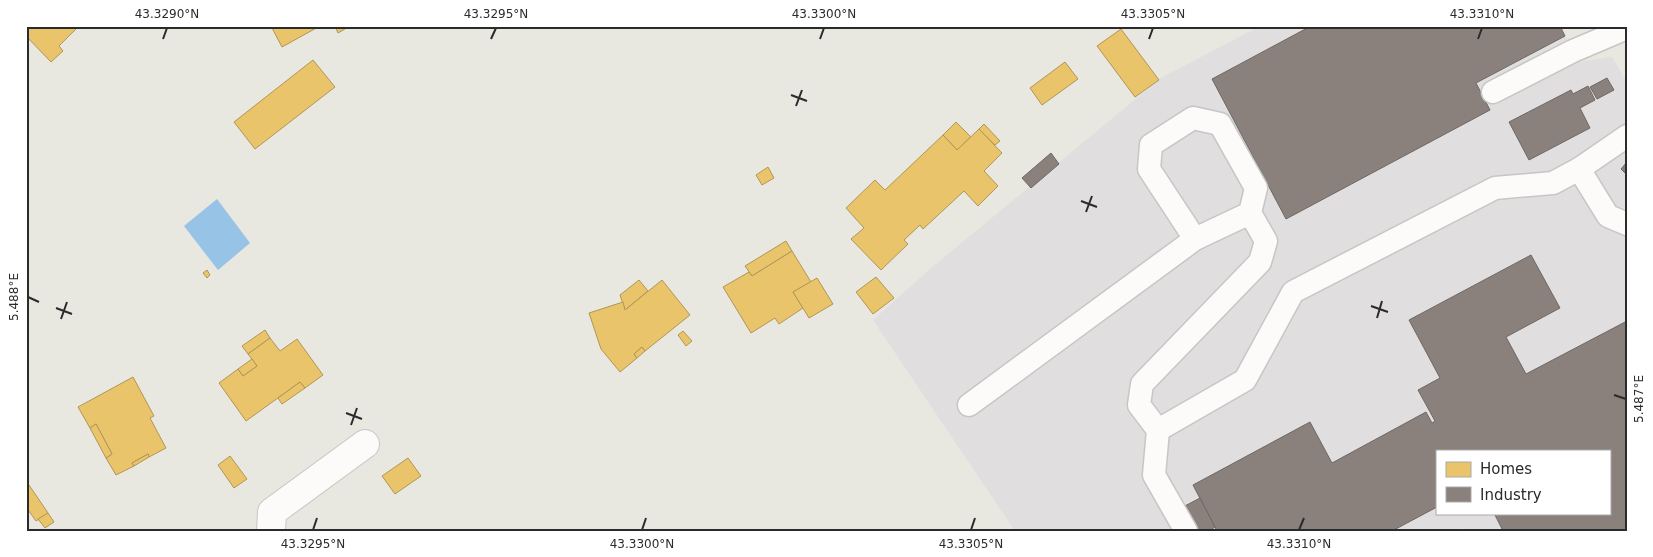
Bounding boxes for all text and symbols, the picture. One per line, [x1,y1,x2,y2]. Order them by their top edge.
text: 43.3290°N [135,7,199,21]
text: 43.3295°N [464,7,528,21]
text: 43.3300°N [792,7,856,21]
text: 43.3305°N [1121,7,1185,21]
text: 43.3310°N [1450,7,1514,21]
text: 5.488°E [7,273,21,321]
text: 5.487°E [1632,375,1646,423]
legend [1436,450,1610,514]
text: Homes [1480,460,1532,478]
text: Industry [1480,486,1542,504]
text: 43.3295°N [281,537,345,551]
text: 43.3300°N [610,537,674,551]
text: 43.3305°N [939,537,1003,551]
text: 43.3310°N [1267,537,1331,551]

